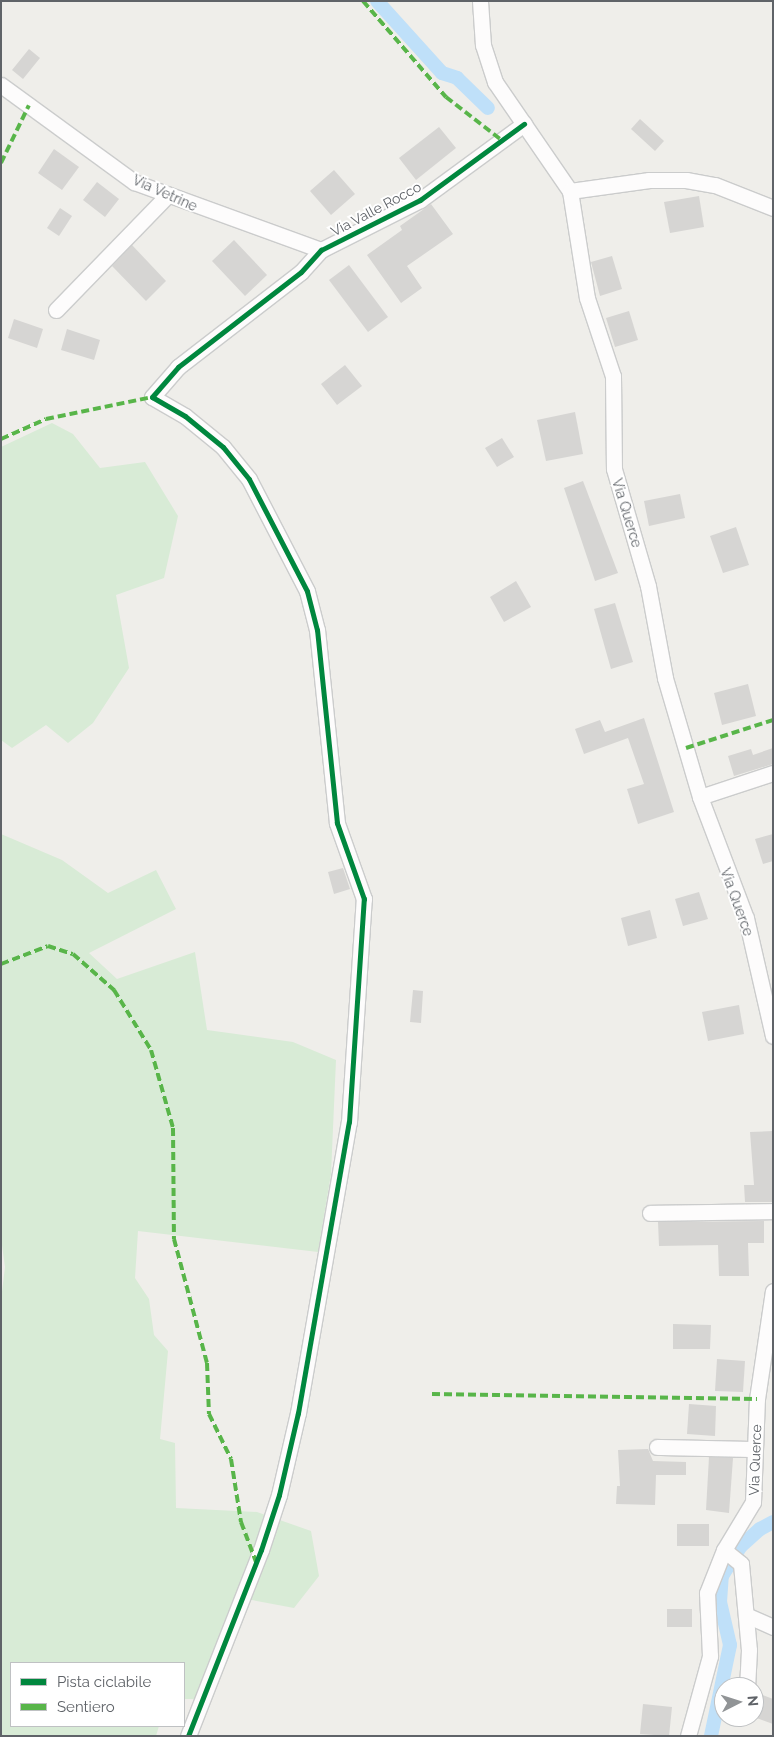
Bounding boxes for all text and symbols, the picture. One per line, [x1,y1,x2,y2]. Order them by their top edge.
street label: Via Vetrine [130,171,200,215]
street label: Via Valle Rocco [328,178,424,240]
street label: Via Querce [609,476,645,550]
street label: Via Querce [717,866,757,938]
street label: Via Querce [745,1424,765,1496]
legend [10,1662,185,1727]
text: Pista ciclabile [57,1673,151,1691]
north arrow [714,1677,764,1727]
text: N [745,1695,761,1707]
text: Sentiero [57,1698,115,1716]

